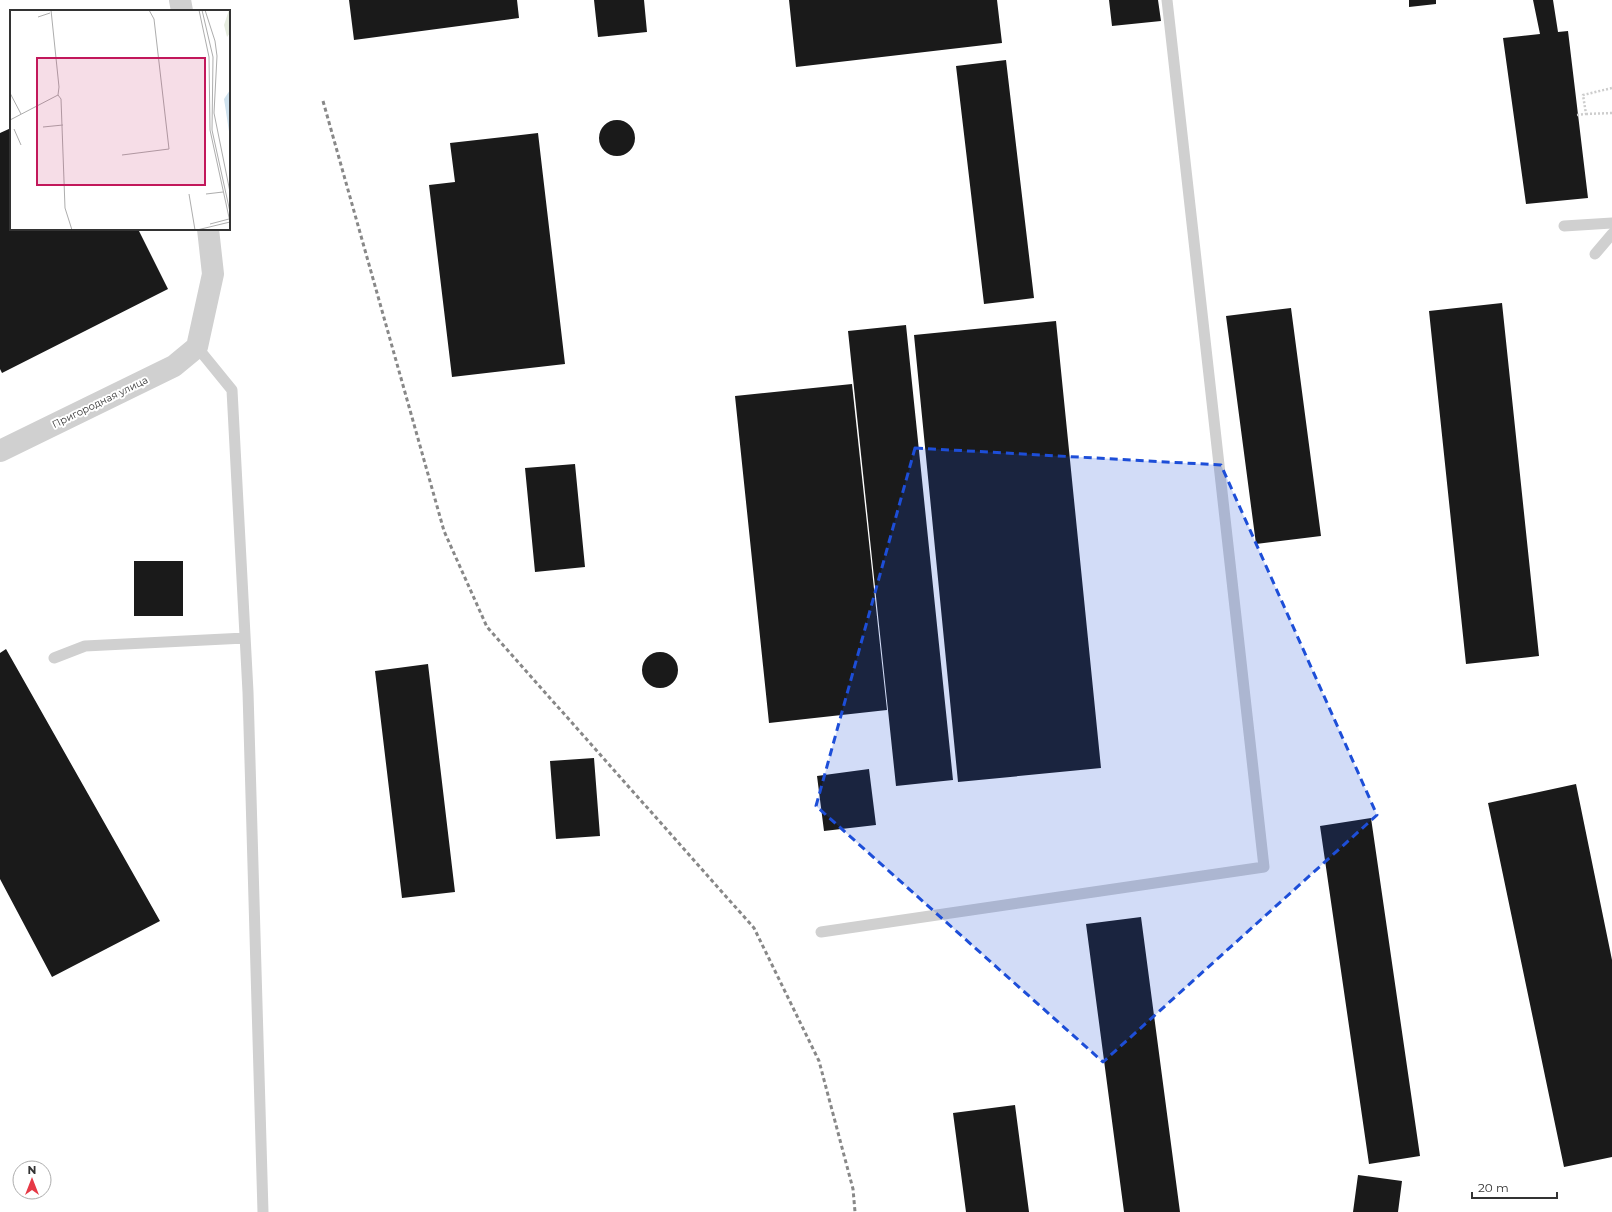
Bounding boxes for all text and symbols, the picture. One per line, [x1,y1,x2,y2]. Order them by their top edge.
inset map [10,10,230,230]
street label: Пригородная улица [50,373,150,431]
north arrow [12,1160,52,1200]
text: N [28,1163,36,1177]
scale bar [1472,1174,1557,1200]
text: 20 m [1478,1180,1509,1195]

